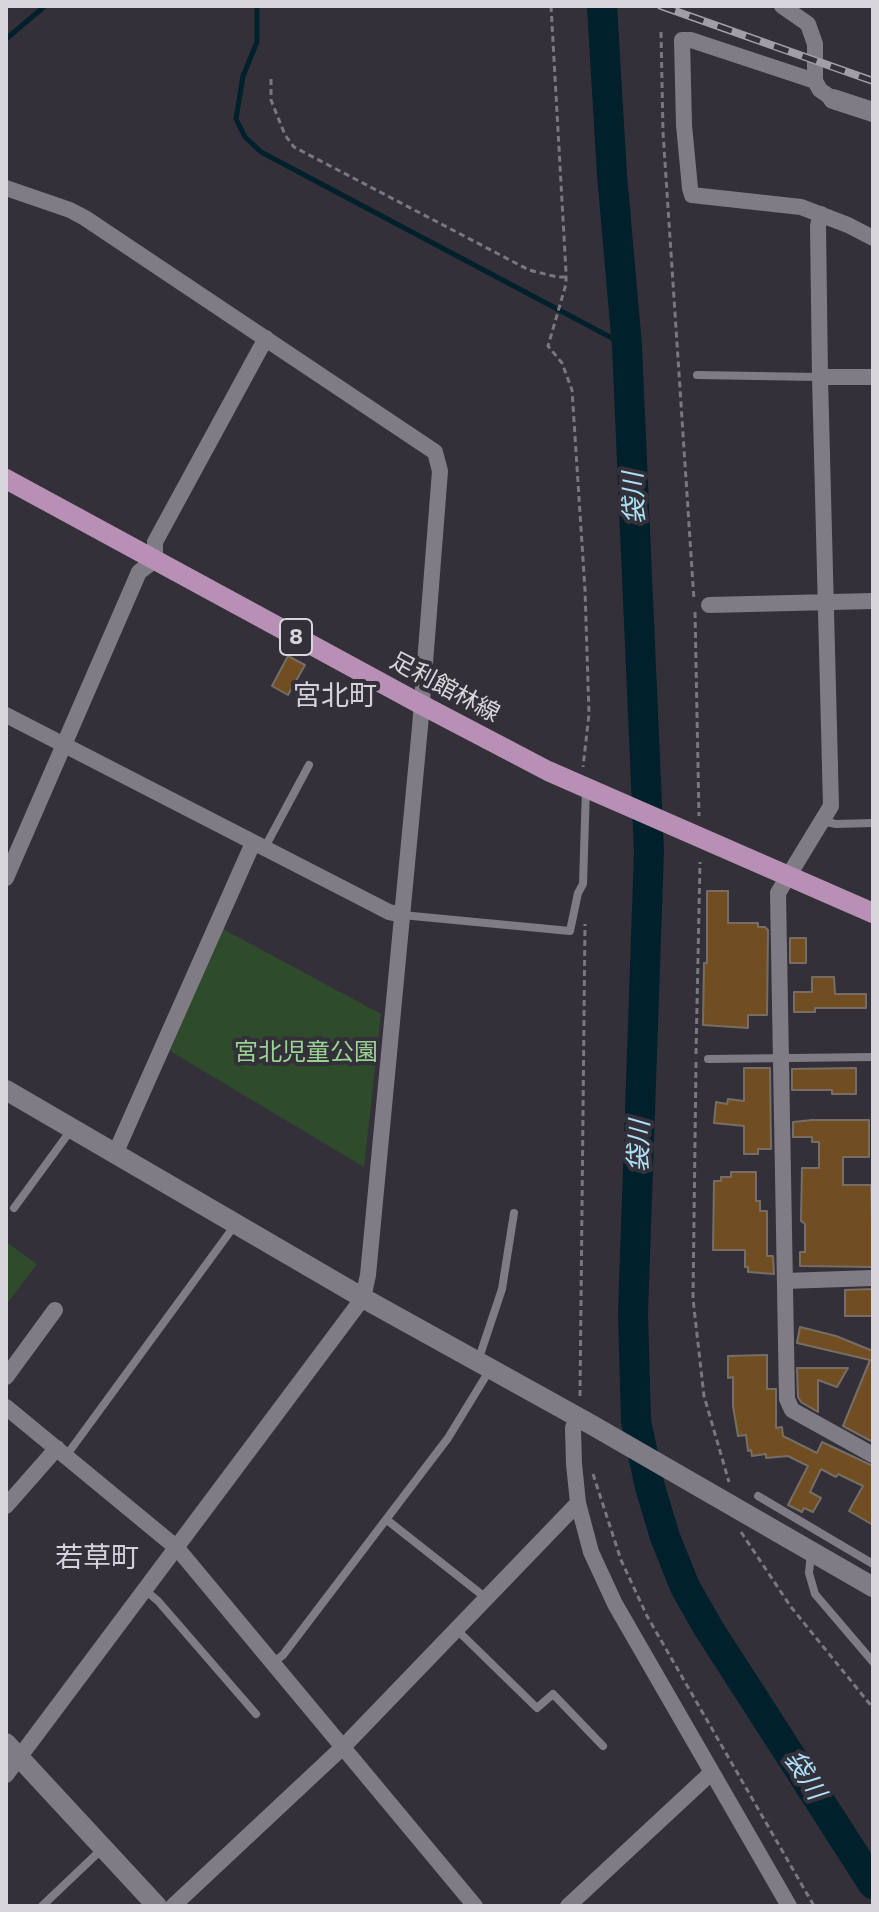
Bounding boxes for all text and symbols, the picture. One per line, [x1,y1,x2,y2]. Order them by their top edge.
water label: 袋川 [618,471,650,525]
road number: 8 [280,619,312,655]
street label: 足利館林線 [385,646,505,728]
district label: 宮北町 [293,679,377,713]
park label: 宮北児童公園 [234,1038,378,1066]
water label: 袋川 [623,1119,655,1173]
district label: 若草町 [55,1541,139,1575]
water label: 袋川 [778,1745,832,1805]

